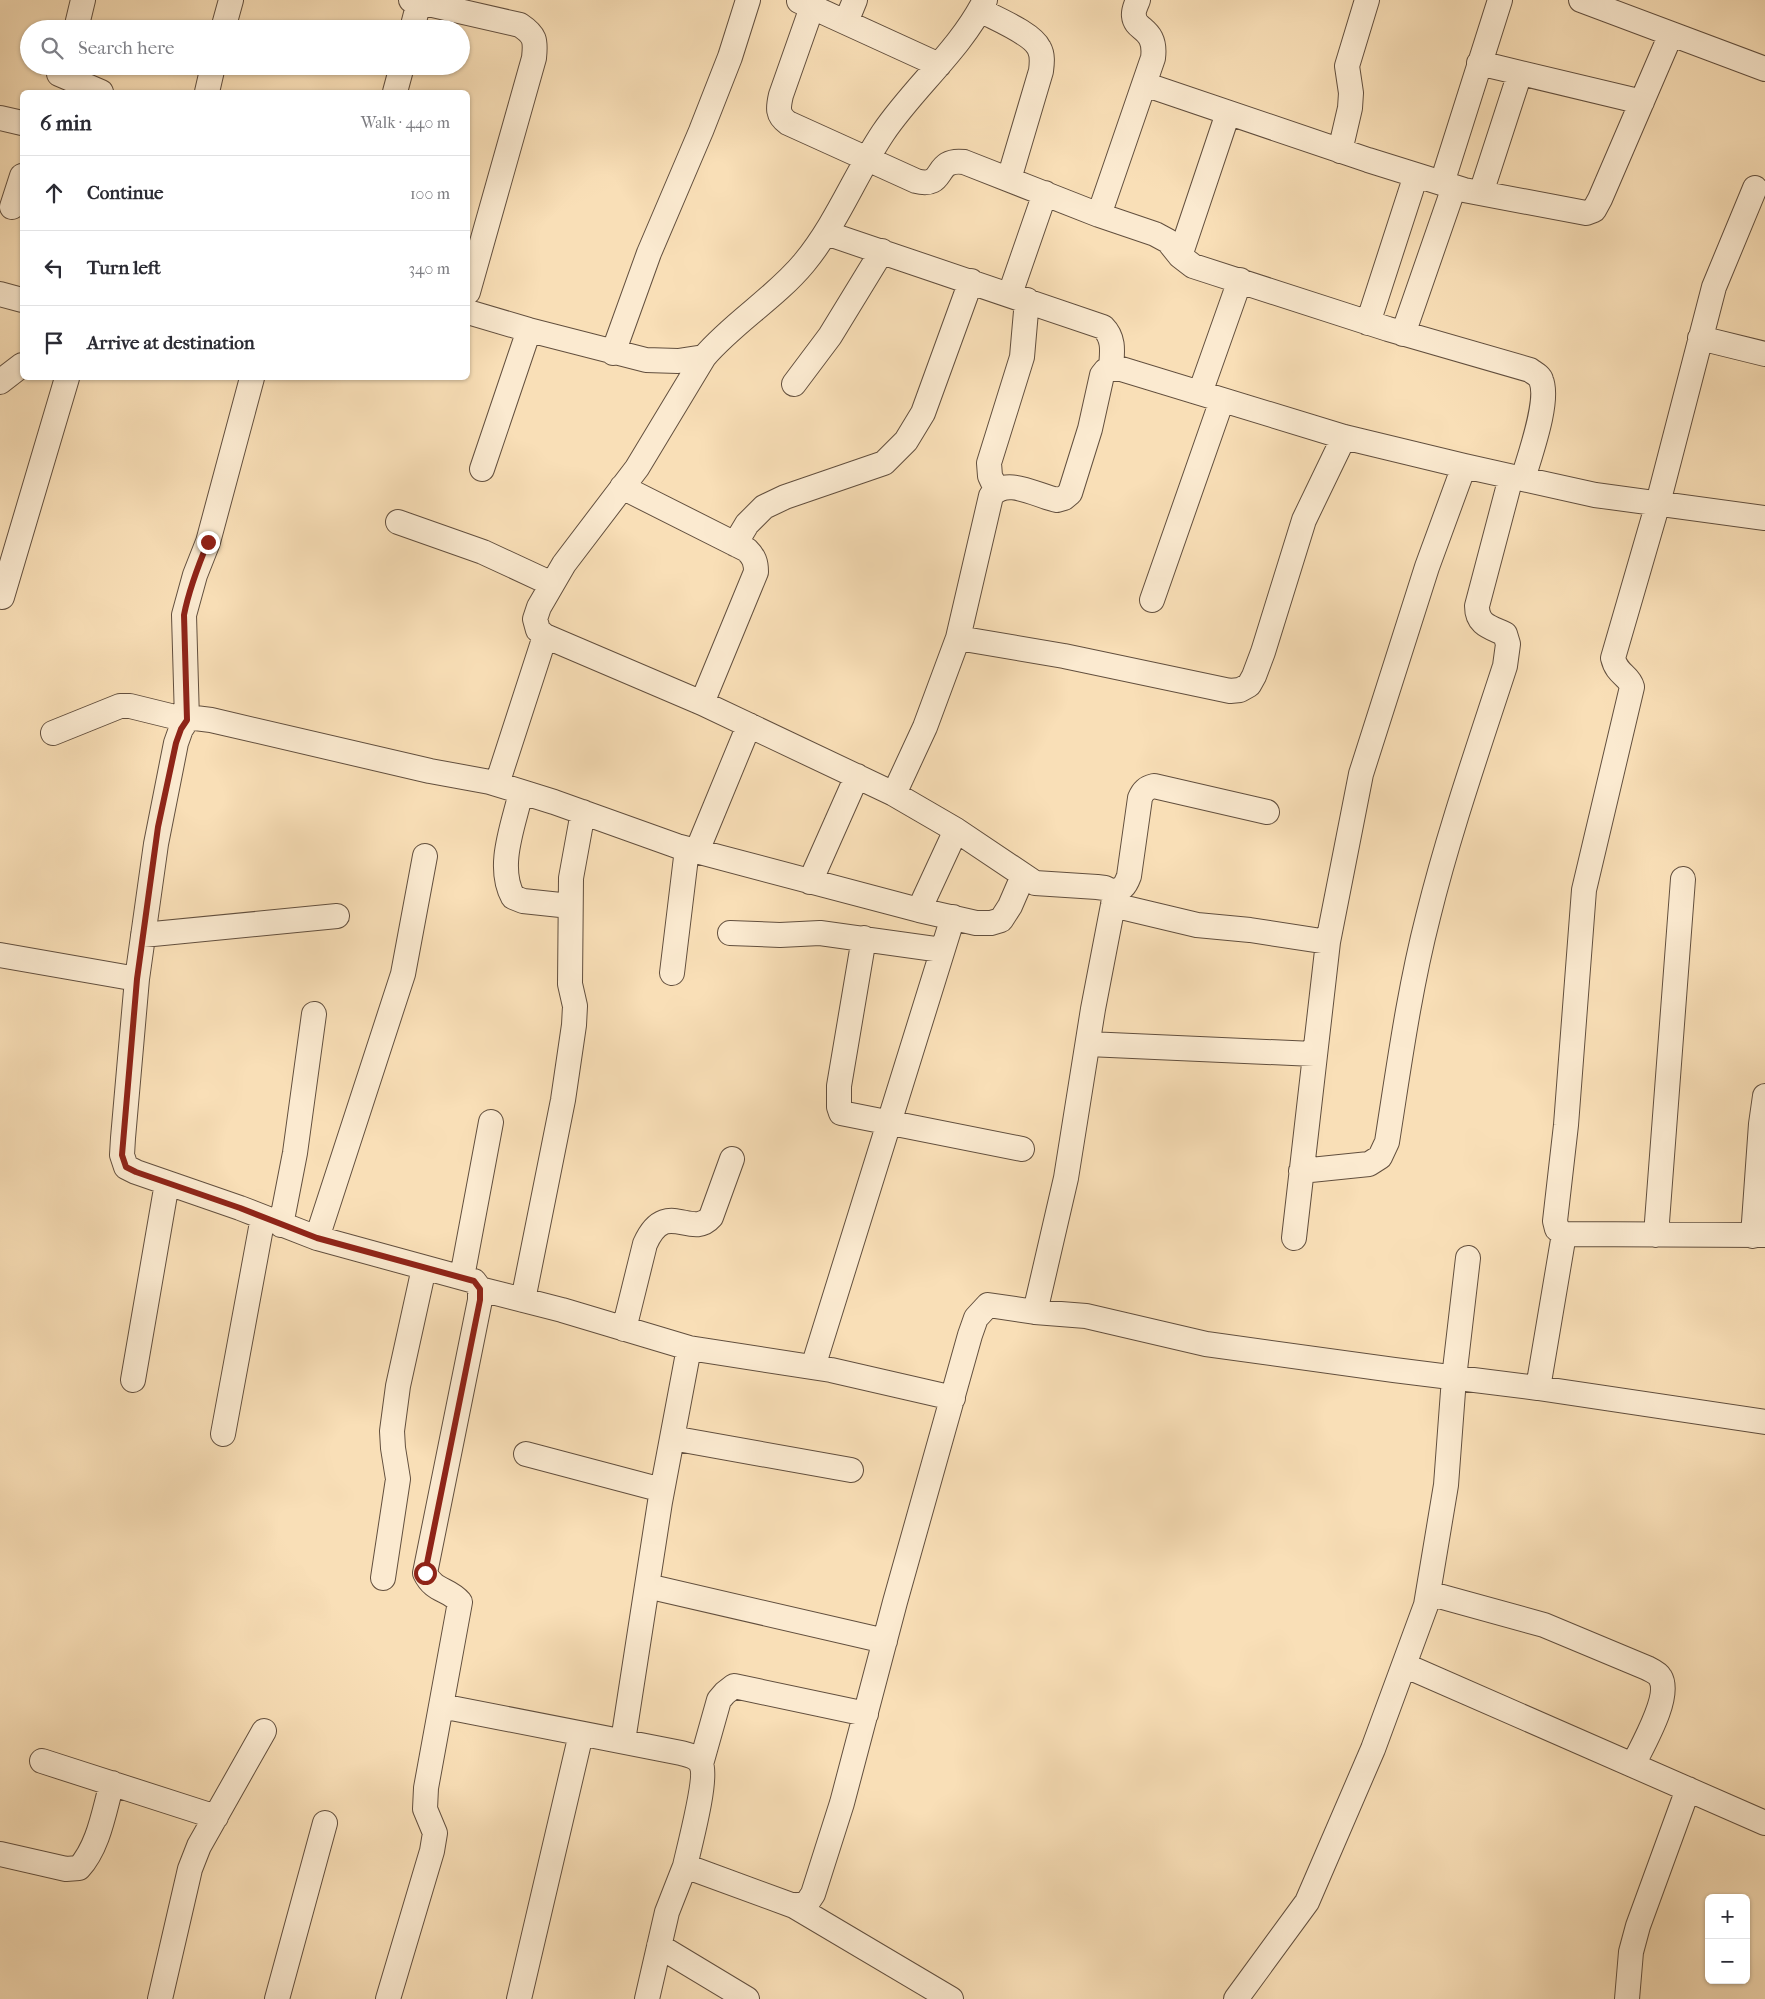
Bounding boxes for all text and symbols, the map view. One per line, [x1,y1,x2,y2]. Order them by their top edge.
search box [20,20,470,75]
icon: search [38,34,66,62]
text: Search here [78,37,174,59]
text: 6 min [40,111,92,135]
text: Walk · 440 m [361,113,450,132]
icon: ahead [40,179,68,207]
text: Continue [87,182,163,204]
text: 100 m [410,184,450,203]
icon: left [40,254,68,282]
text: Turn left [87,257,161,279]
text: 340 m [408,259,450,278]
icon: arrive [40,329,68,357]
text: Arrive at destination [87,332,255,354]
route end [197,531,220,554]
route start [414,1562,437,1585]
map controls [1705,1894,1750,1984]
button: + [1705,1894,1750,1939]
button: − [1705,1939,1750,1984]

